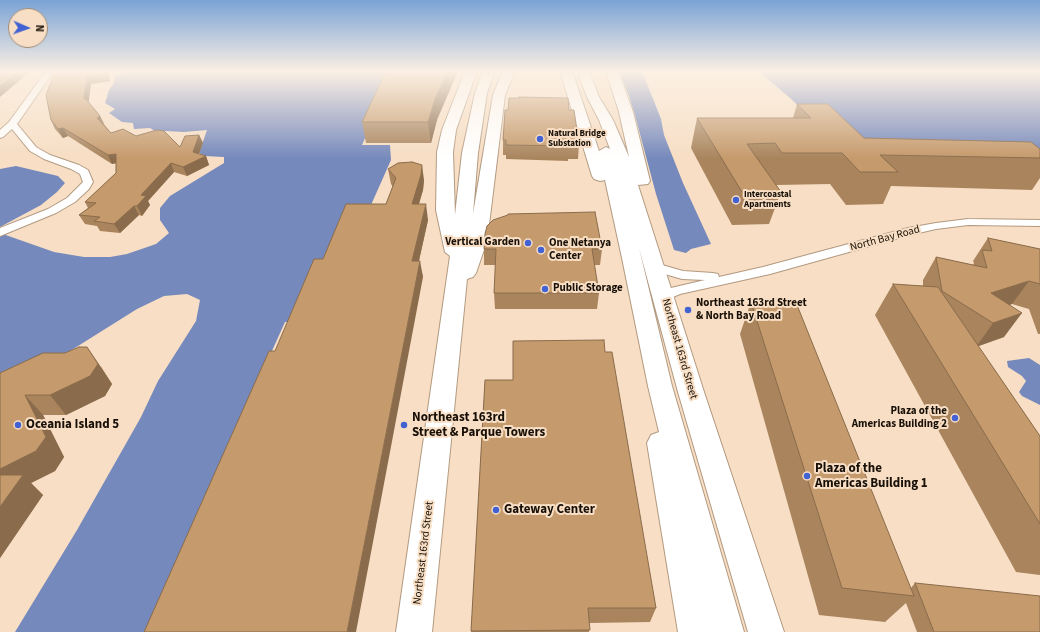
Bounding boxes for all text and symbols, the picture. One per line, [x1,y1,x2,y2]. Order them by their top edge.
north arrow [8,8,48,48]
text: N [32,24,47,32]
place label: Natural Bridge Substation [548,129,606,150]
marker: Natural Bridge Substation [535,134,545,144]
place label: Intercoastal Apartments [744,190,791,211]
marker: Intercoastal Apartments [731,195,741,205]
street label: North Bay Road [849,223,921,255]
place label: Vertical Garden [445,236,520,250]
place label: One Netanya Center [549,237,611,263]
marker: Vertical Garden [523,238,533,248]
marker: One Netanya Center [536,245,546,255]
place label: Public Storage [553,282,623,296]
marker: Public Storage [540,284,550,294]
street label: Northeast 163rd Street [658,297,700,401]
place label: Northeast 163rd Street & North Bay Road [696,297,807,323]
marker: Northeast 163rd Street & North Bay Road [683,305,693,315]
place label: Plaza of the Americas Building 2 [852,405,947,431]
place label: Northeast 163rd Street & Parque Towers [412,410,545,441]
marker: Plaza of the Americas Building 2 [950,413,960,423]
place label: Oceania Island 5 [26,417,119,433]
marker: Oceania Island 5 [13,420,23,430]
marker: Northeast 163rd Street & Parque Towers [399,420,409,430]
place label: Plaza of the Americas Building 1 [815,461,928,492]
marker: Plaza of the Americas Building 1 [802,471,812,481]
street label: Northeast 163rd Street [411,501,437,605]
place label: Gateway Center [504,502,595,518]
marker: Gateway Center [491,505,501,515]

